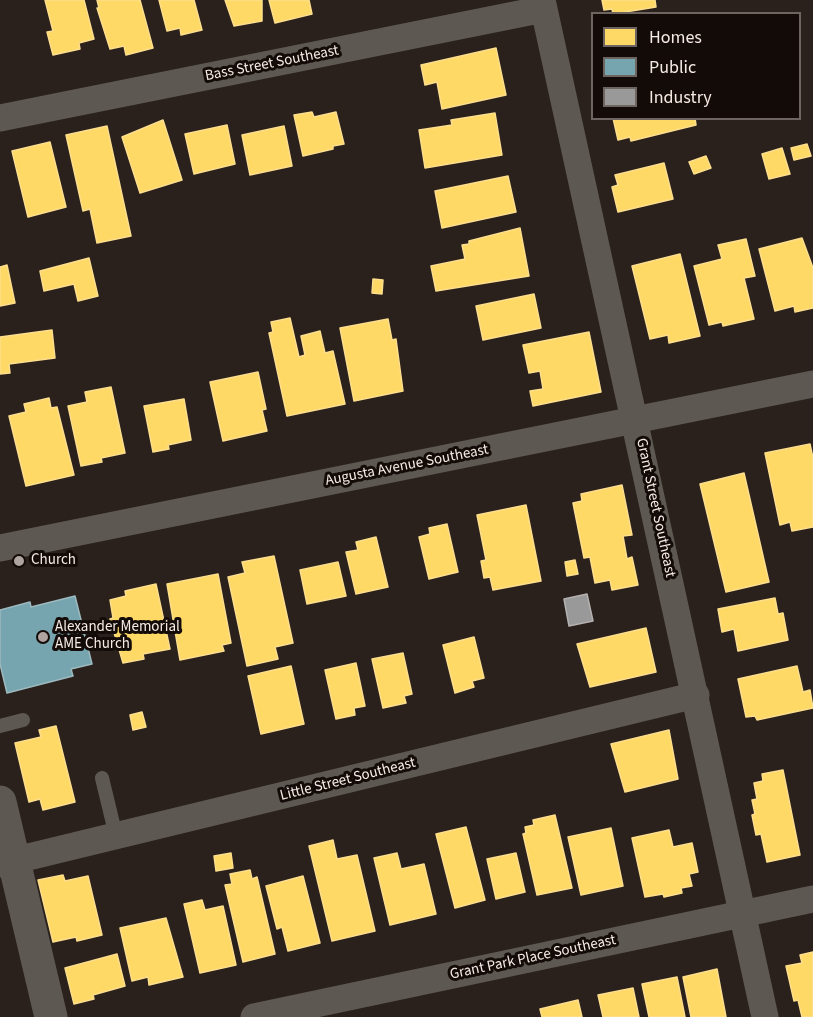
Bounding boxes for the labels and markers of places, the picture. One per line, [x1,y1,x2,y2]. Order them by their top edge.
place label: Church [31,552,76,570]
marker: Church [12,554,26,568]
place label: Alexander Memorial AME Church [55,619,180,654]
marker: Alexander Memorial AME Church [36,630,50,644]

